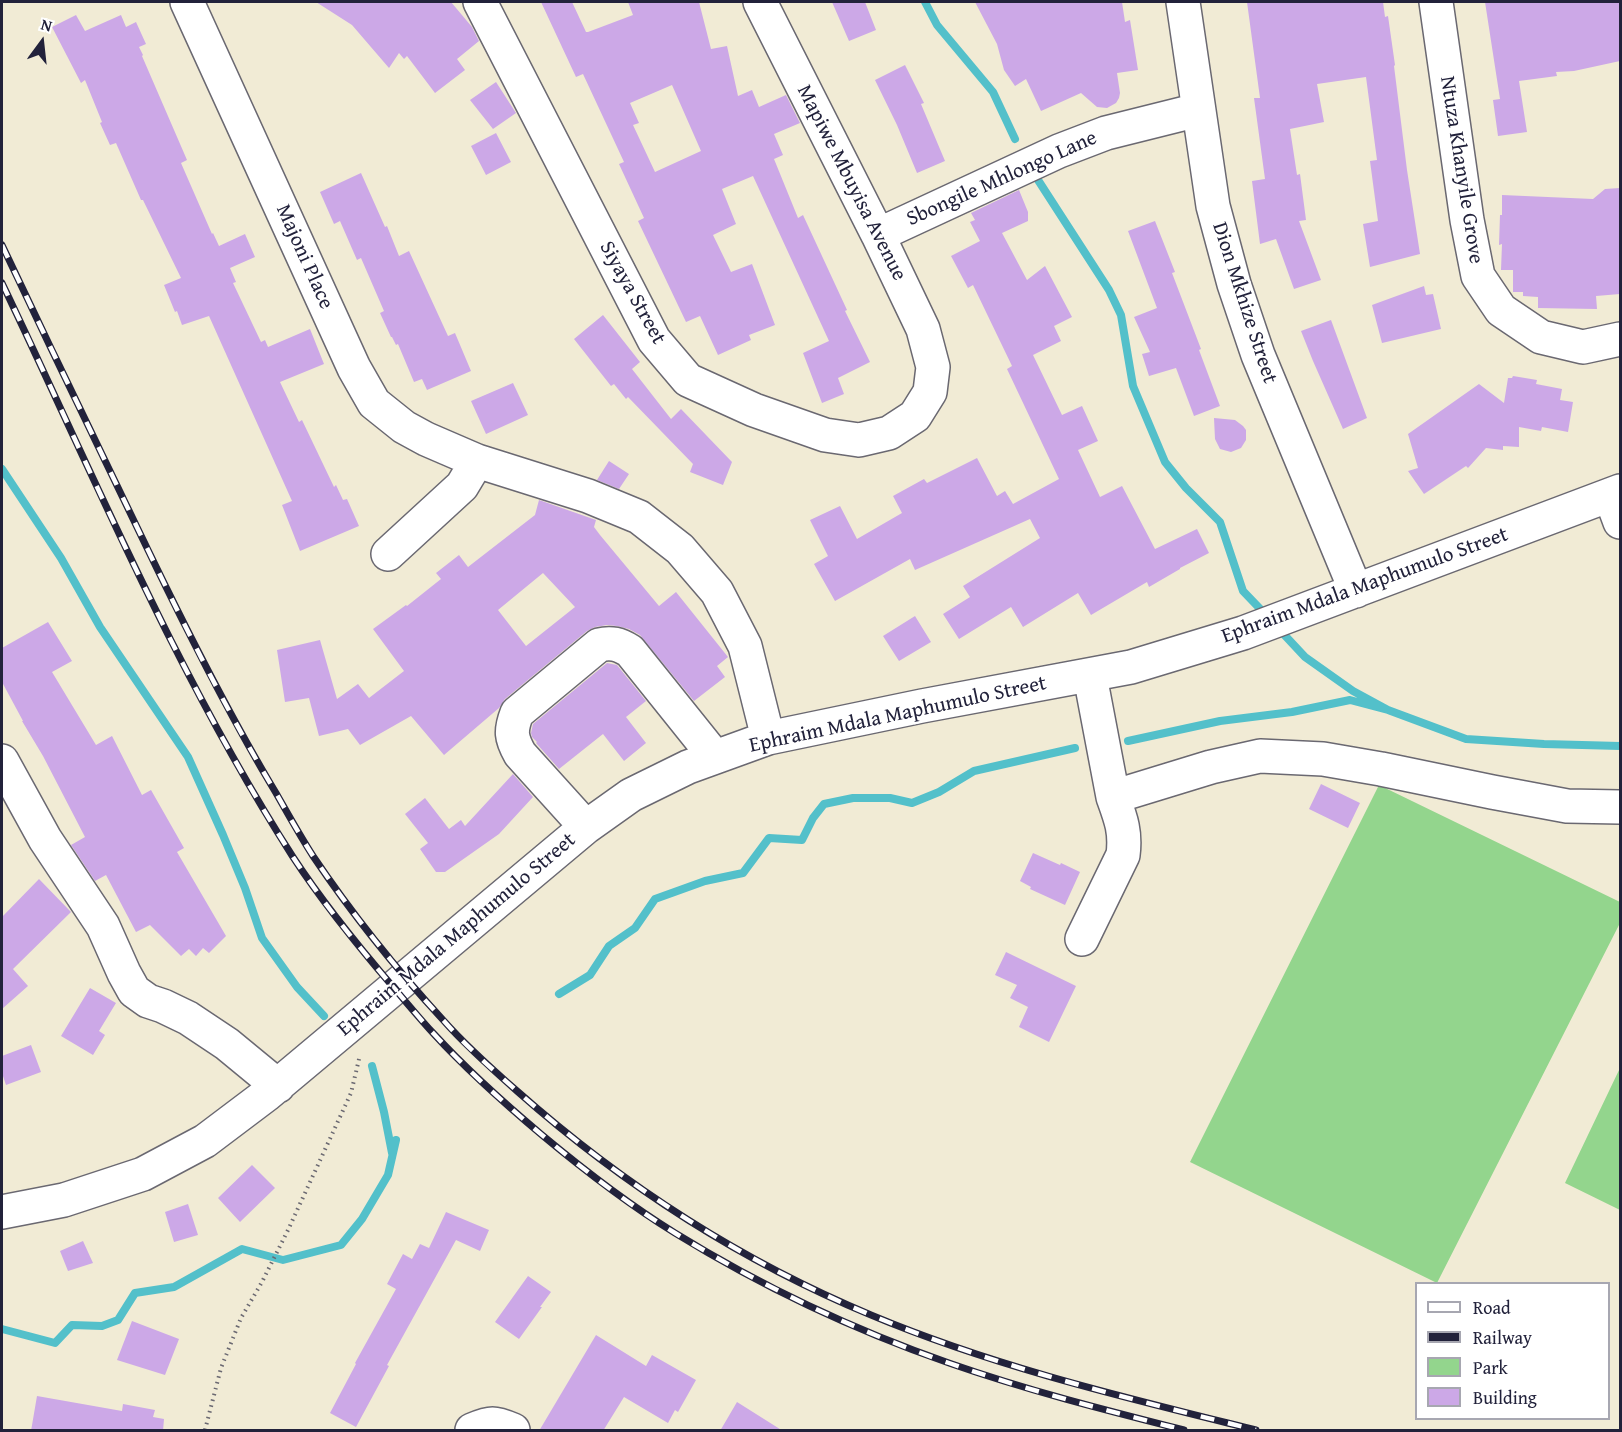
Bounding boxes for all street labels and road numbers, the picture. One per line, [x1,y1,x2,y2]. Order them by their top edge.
street label: Ntuza Khanyile Grove [1434,74,1488,266]
street label: Mapiwe Mbuyisa Avenue [791,81,911,285]
street label: Sbongile Mhlongo Lane [903,126,1101,232]
street label: Majoni Place [270,201,338,313]
street label: Dion Mkhize Street [1206,219,1282,387]
street label: Siyaya Street [593,237,671,349]
street label: Ephraim Mdala Maphumulo Street [1218,522,1512,650]
street label: Ephraim Mdala Maphumulo Street [747,671,1049,759]
street label: Ephraim Mdala Maphumulo Street [333,828,581,1042]

